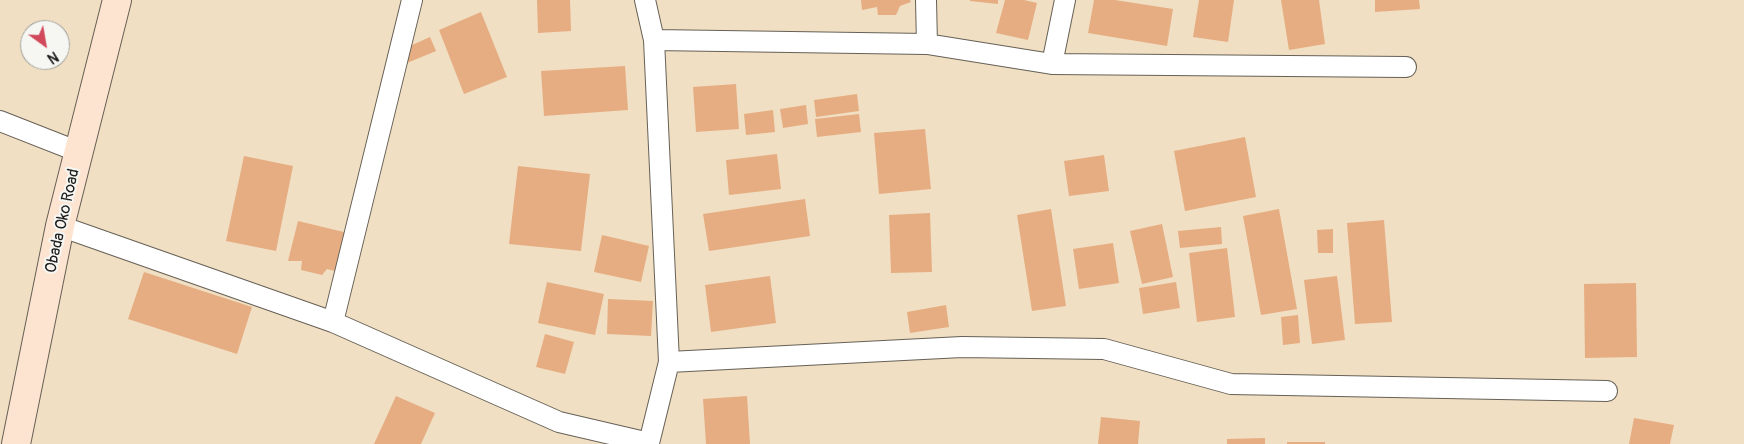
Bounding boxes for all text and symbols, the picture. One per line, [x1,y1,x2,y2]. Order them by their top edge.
north arrow [20,20,70,70]
text: N [44,48,61,67]
street label: Obada Oko Road [42,167,84,275]

